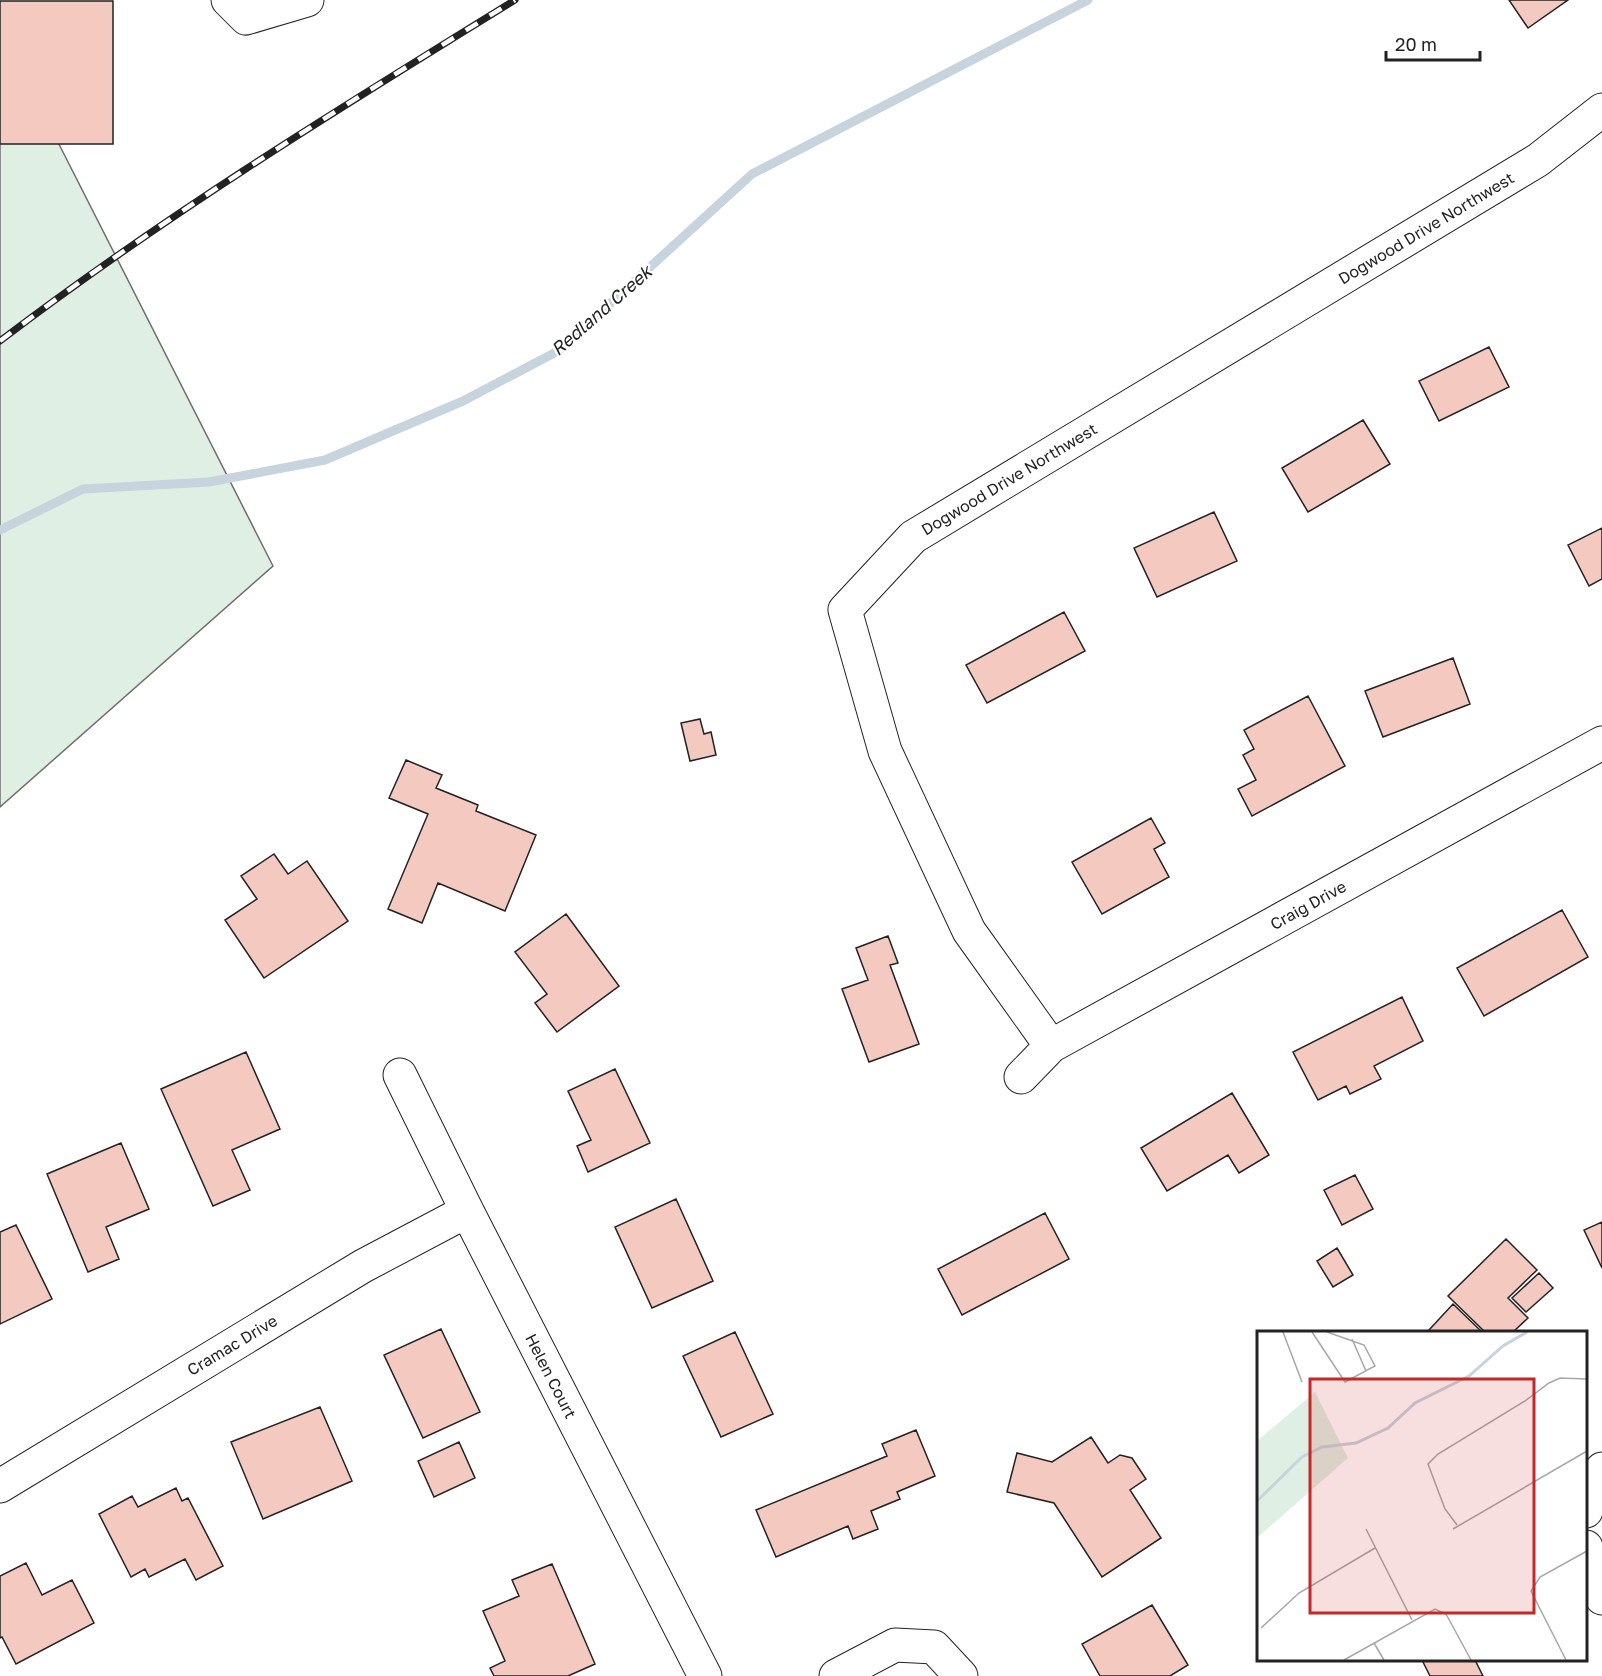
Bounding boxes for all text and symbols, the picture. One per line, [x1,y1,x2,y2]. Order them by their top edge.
scale bar [1386,24,1480,62]
text: 20 m [1395,33,1437,55]
street label: Dogwood Drive Northwest [1334,168,1518,288]
water label: Redland Creek [546,259,657,360]
street label: Dogwood Drive Northwest [917,419,1101,539]
street label: Craig Drive [1267,876,1349,934]
street label: Cramac Drive [183,1310,281,1380]
street label: Helen Court [521,1330,581,1422]
inset map [1257,1331,1587,1661]

